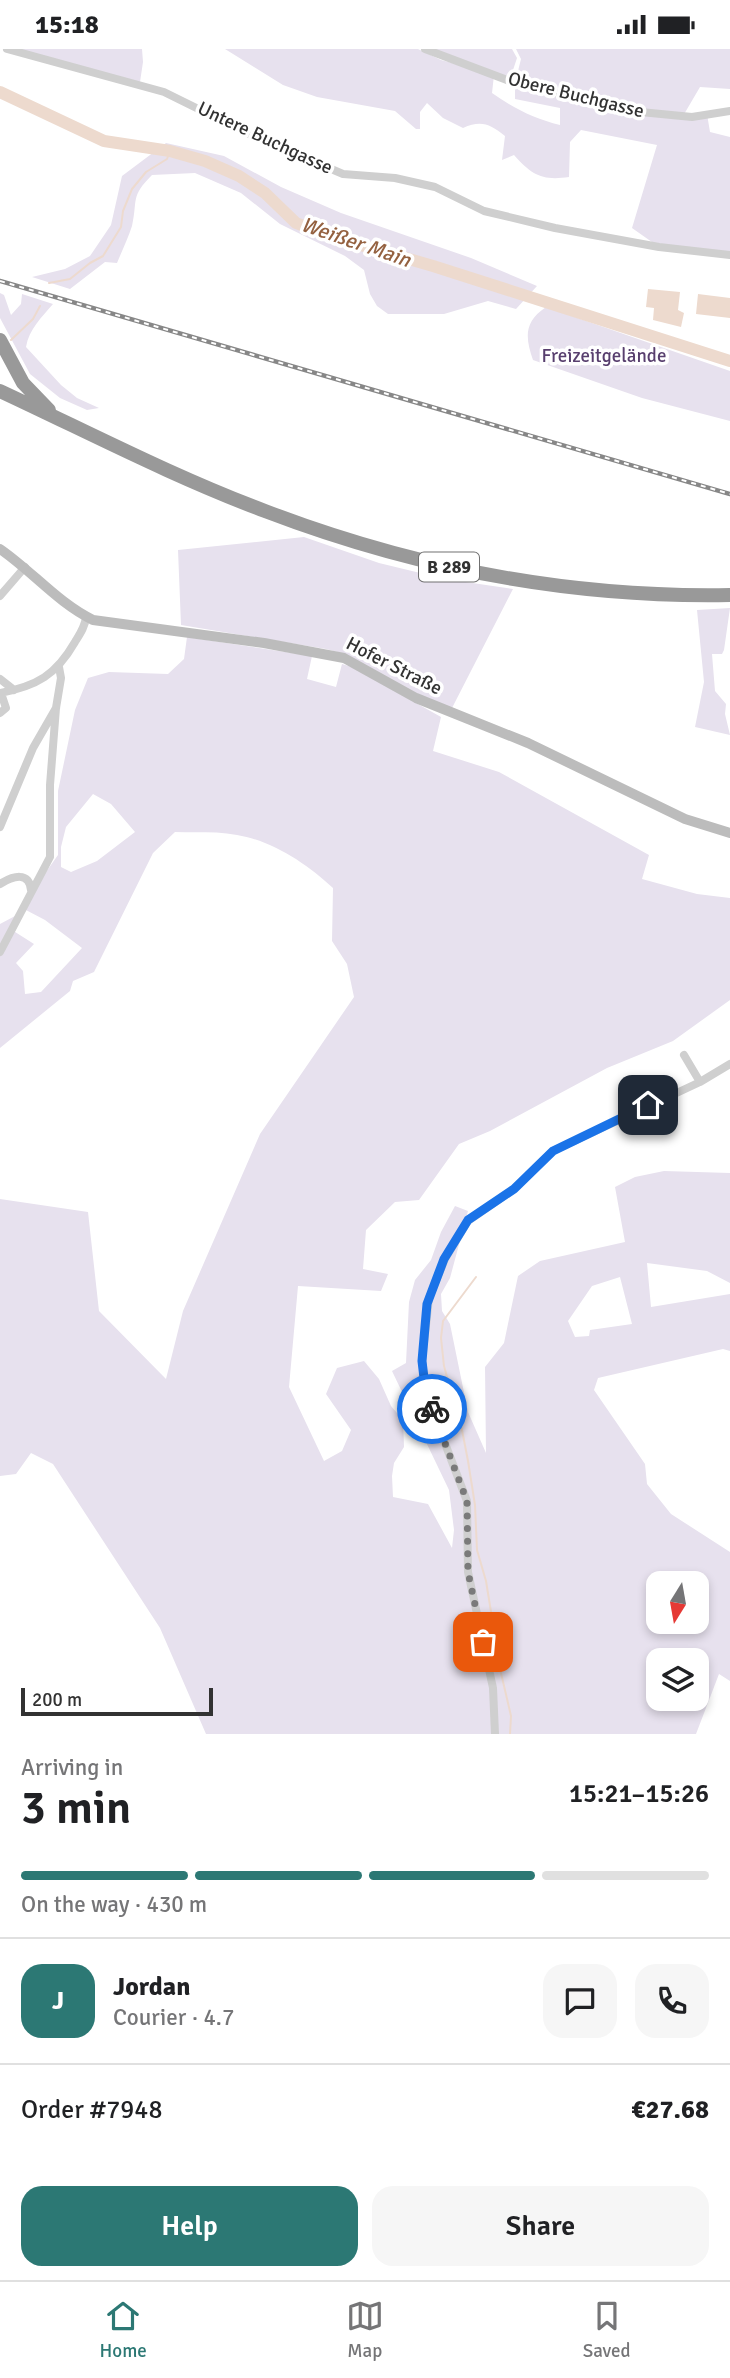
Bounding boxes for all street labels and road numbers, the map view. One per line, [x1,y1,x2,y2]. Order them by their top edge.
street label: Obere Buchgasse [506,67,646,123]
street label: Untere Buchgasse [194,96,336,180]
road number: B 289 [419,553,479,581]
street label: Hofer Straße [342,632,446,700]

